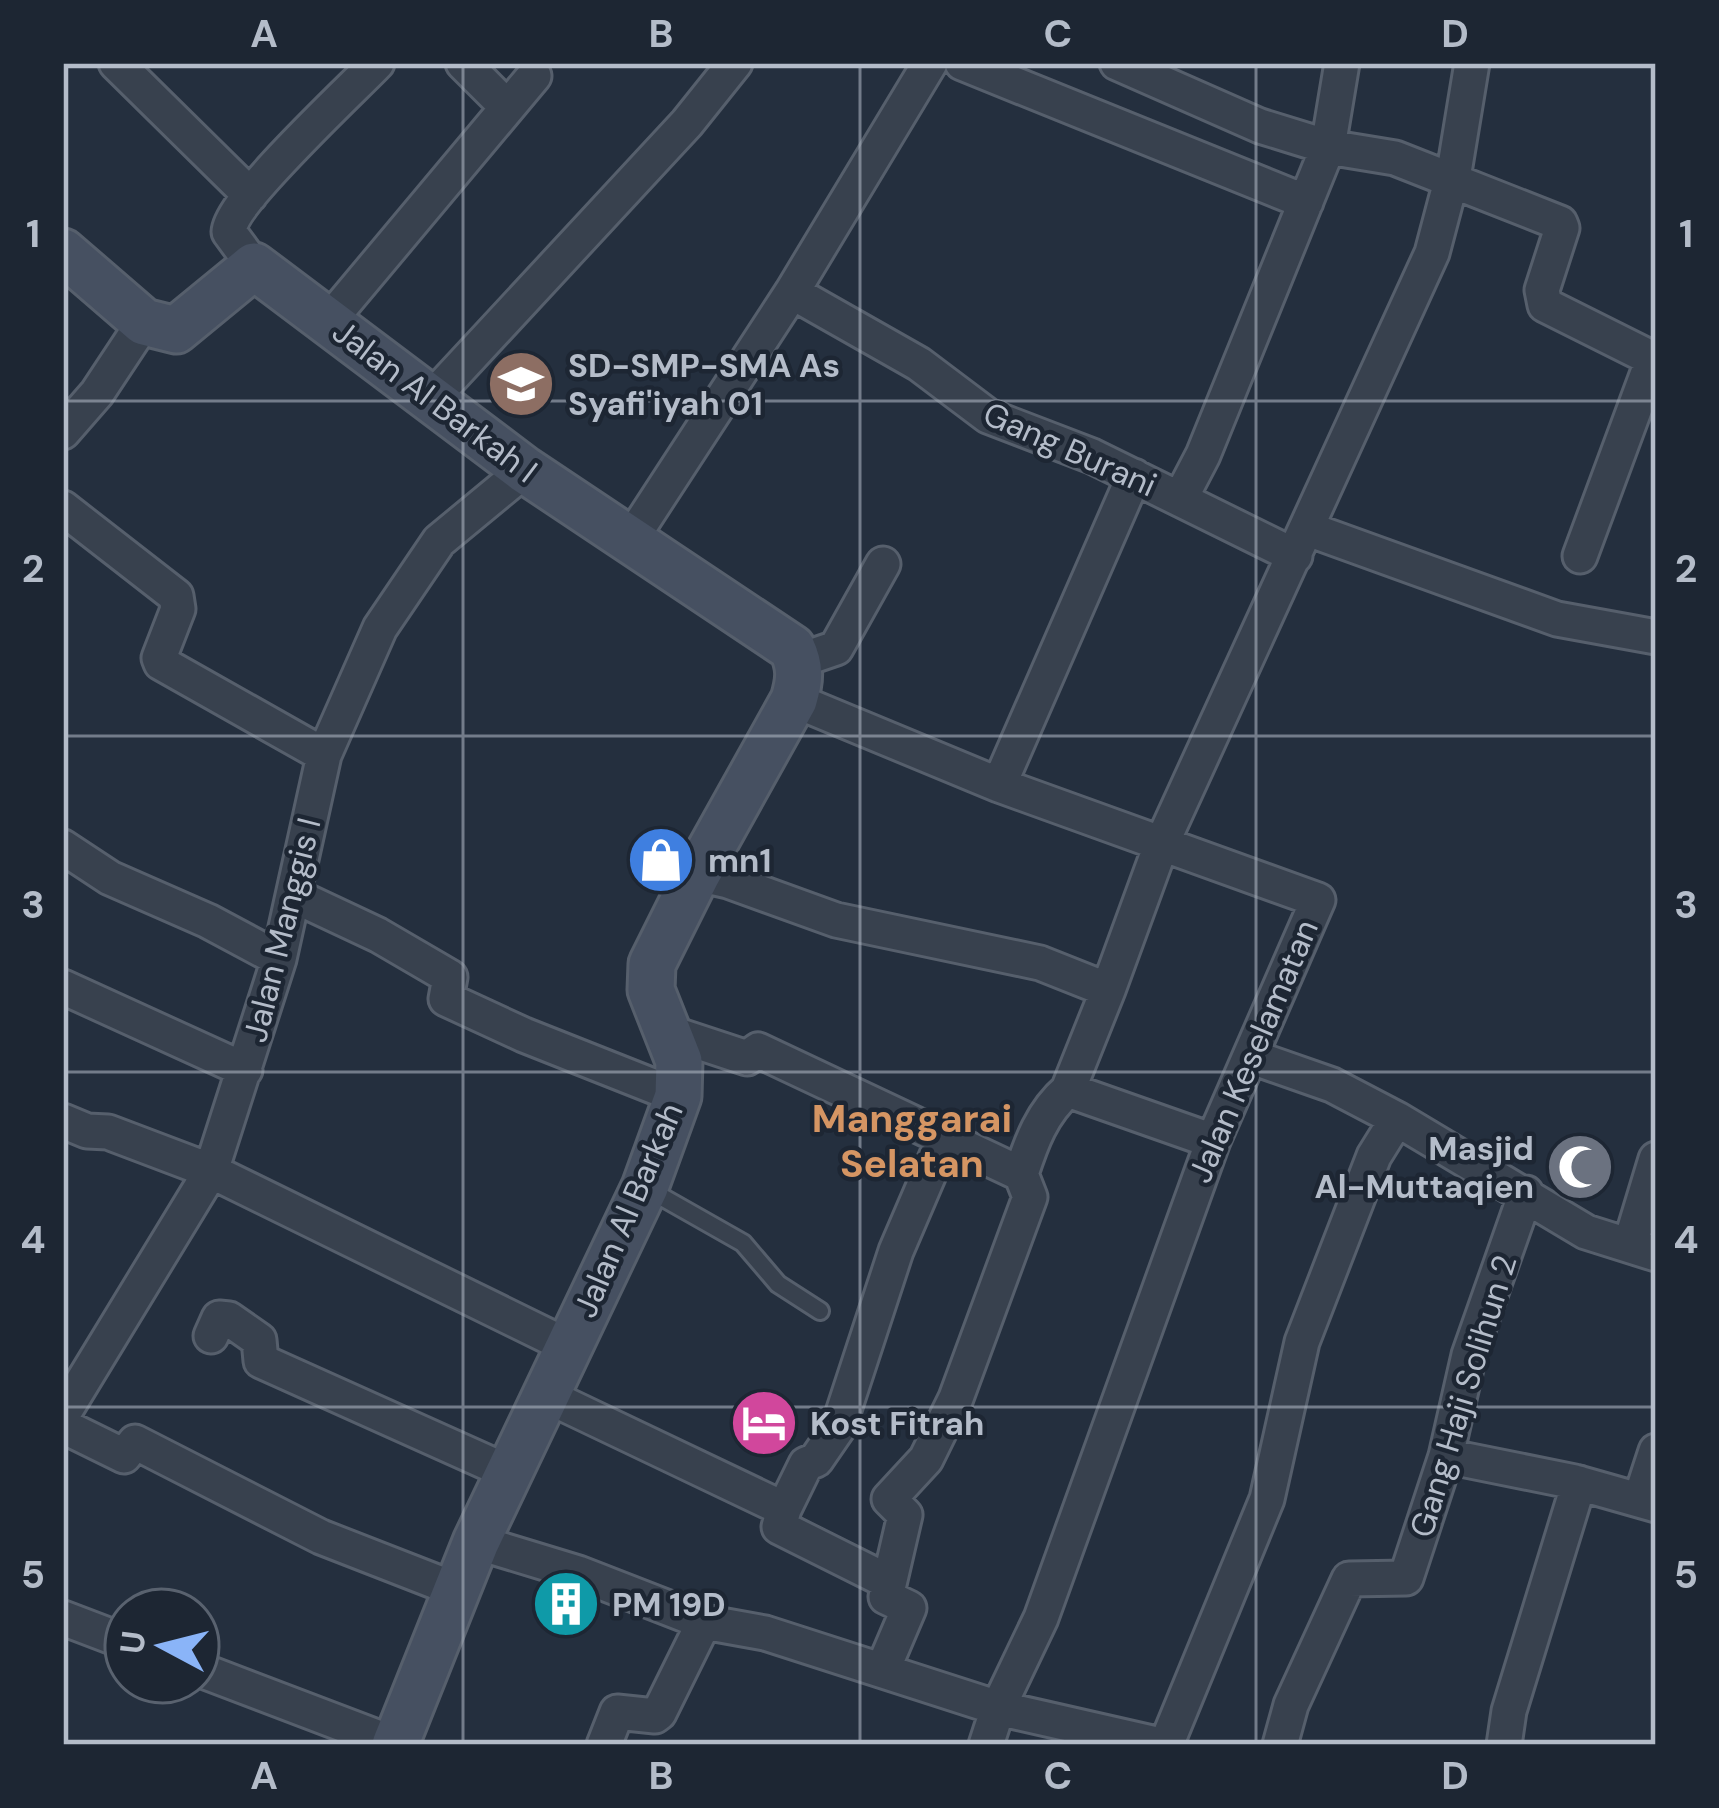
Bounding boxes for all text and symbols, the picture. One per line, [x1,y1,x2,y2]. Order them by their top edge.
text: A [250,8,278,59]
text: B [649,8,673,59]
text: C [1044,8,1072,59]
text: D [1441,8,1469,59]
text: 1 [26,208,40,259]
text: 1 [1679,208,1693,259]
street label: Jalan Al Barkah I [324,310,546,492]
place label: SD-SMP-SMA As Syafi'iyah 01 [568,344,840,425]
school or university icon: SD-SMP-SMA As Syafi'iyah 01 [486,349,556,419]
street label: Gang Burani [977,392,1163,506]
text: 2 [22,543,44,594]
text: 2 [1675,543,1697,594]
street label: Jalan Manggis I [233,813,331,1047]
shop icon: mn1 [626,825,696,895]
place label: mn1 [708,839,771,882]
text: 3 [21,879,45,930]
text: 3 [1674,879,1698,930]
street label: Jalan Keselamatan [1178,913,1328,1189]
district label: Manggarai Selatan [812,1093,1012,1189]
street label: Jalan Al Barkah [563,1096,693,1324]
place label: Masjid Al-Muttaqien [1314,1127,1534,1208]
mosque icon: Masjid Al-Muttaqien [1545,1132,1615,1202]
text: 4 [20,1214,46,1265]
text: 4 [1673,1214,1699,1265]
street label: Gang Haji Solihun 2 [1400,1250,1526,1542]
hotel icon: Kost Fitrah [729,1388,799,1458]
place label: Kost Fitrah [810,1402,984,1445]
text: 5 [21,1549,45,1600]
text: 5 [1674,1549,1698,1600]
building icon: PM 19D [531,1569,601,1639]
place label: PM 19D [612,1583,726,1626]
north arrow [102,1586,222,1706]
text: U [110,1629,155,1656]
text: A [250,1750,278,1801]
text: B [649,1750,673,1801]
text: C [1044,1750,1072,1801]
text: D [1441,1750,1469,1801]

